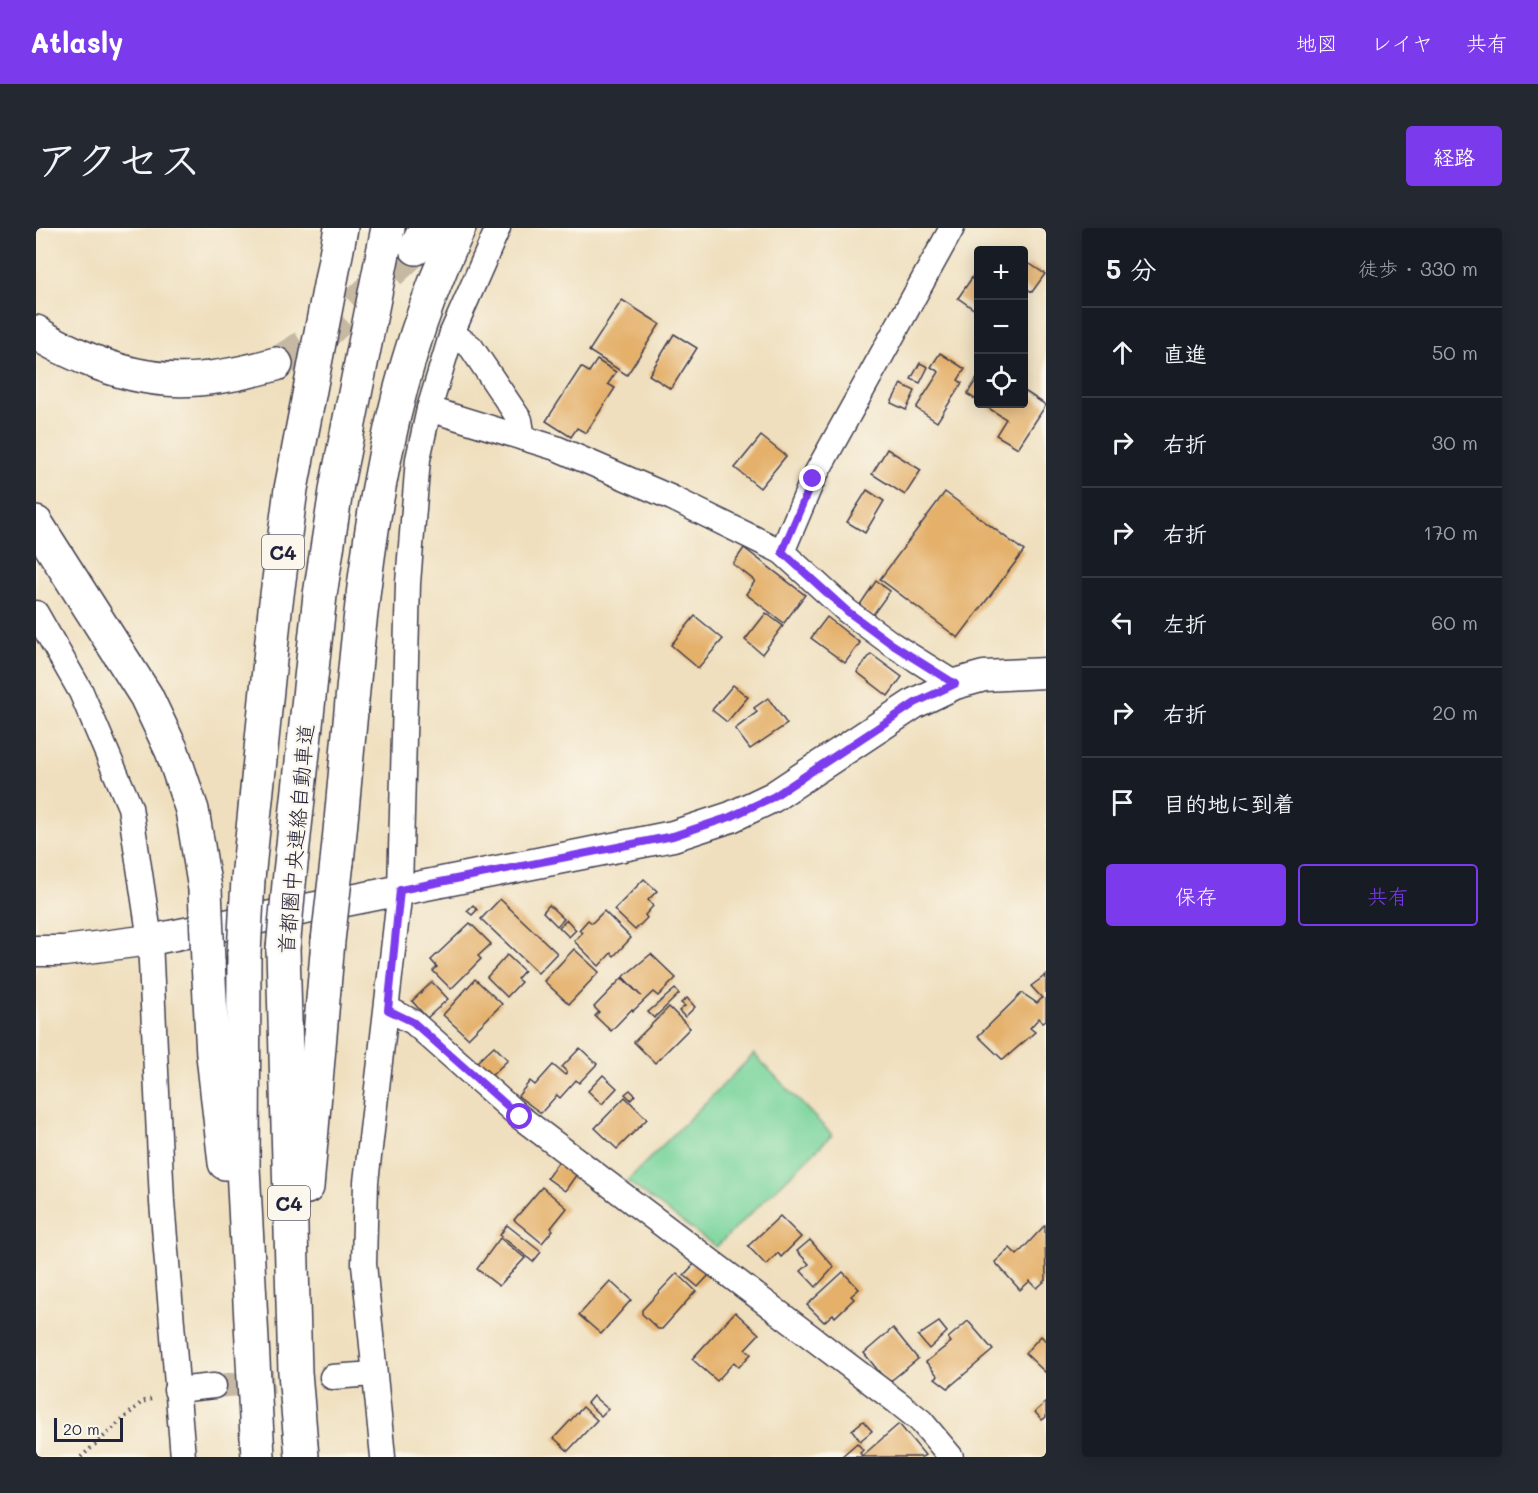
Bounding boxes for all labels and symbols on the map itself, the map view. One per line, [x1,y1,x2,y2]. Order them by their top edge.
route end [799,465,825,491]
road number: C4 [262,535,304,569]
street label: 首都圏中央連絡自動車道 [271,723,319,955]
route start [506,1103,532,1129]
road number: C4 [268,1186,310,1220]
scale bar [54,1415,123,1442]

